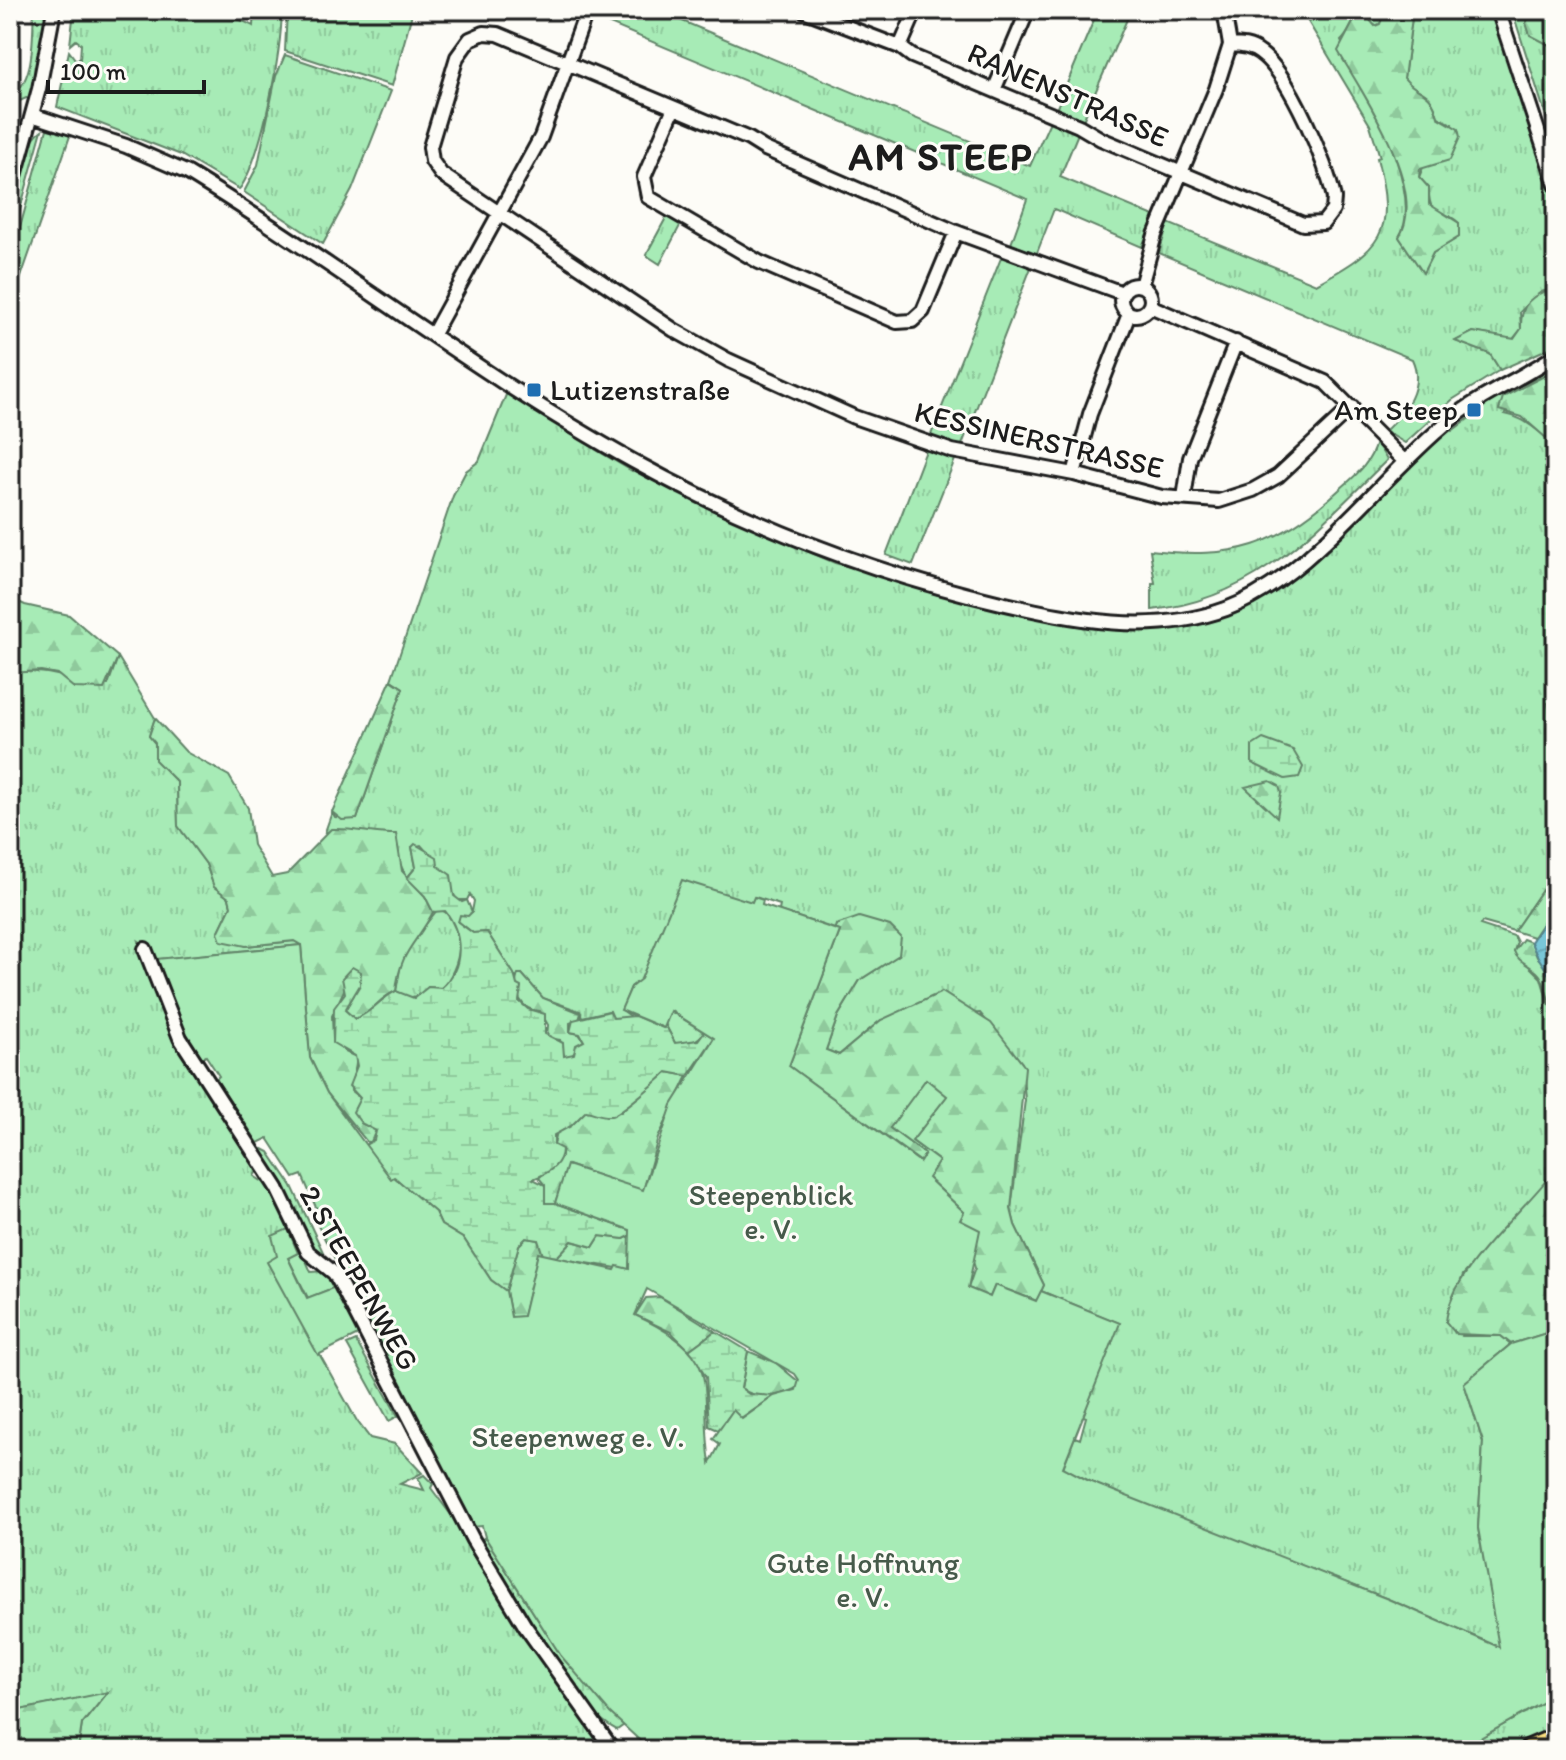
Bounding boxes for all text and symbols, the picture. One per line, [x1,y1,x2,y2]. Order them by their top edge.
street label: RANENSTRASSE [962,34,1175,155]
scale bar [48,44,204,94]
text: 100 m [60,57,126,86]
district label: AM STEEP [848,134,1034,180]
place label: Lutizenstraße [550,371,730,408]
marker: Lutizenstraße [525,381,543,399]
place label: Am Steep [1334,391,1458,428]
street label: KESSINERSTRASSE [911,393,1167,486]
marker: Am Steep [1465,401,1483,419]
park label: Steepenblick e. V. [689,1176,854,1247]
street label: 2.STEEPENWEG [292,1179,427,1377]
park label: Steepenweg e. V. [471,1418,685,1455]
park label: Gute Hoffnung e. V. [767,1544,960,1615]

